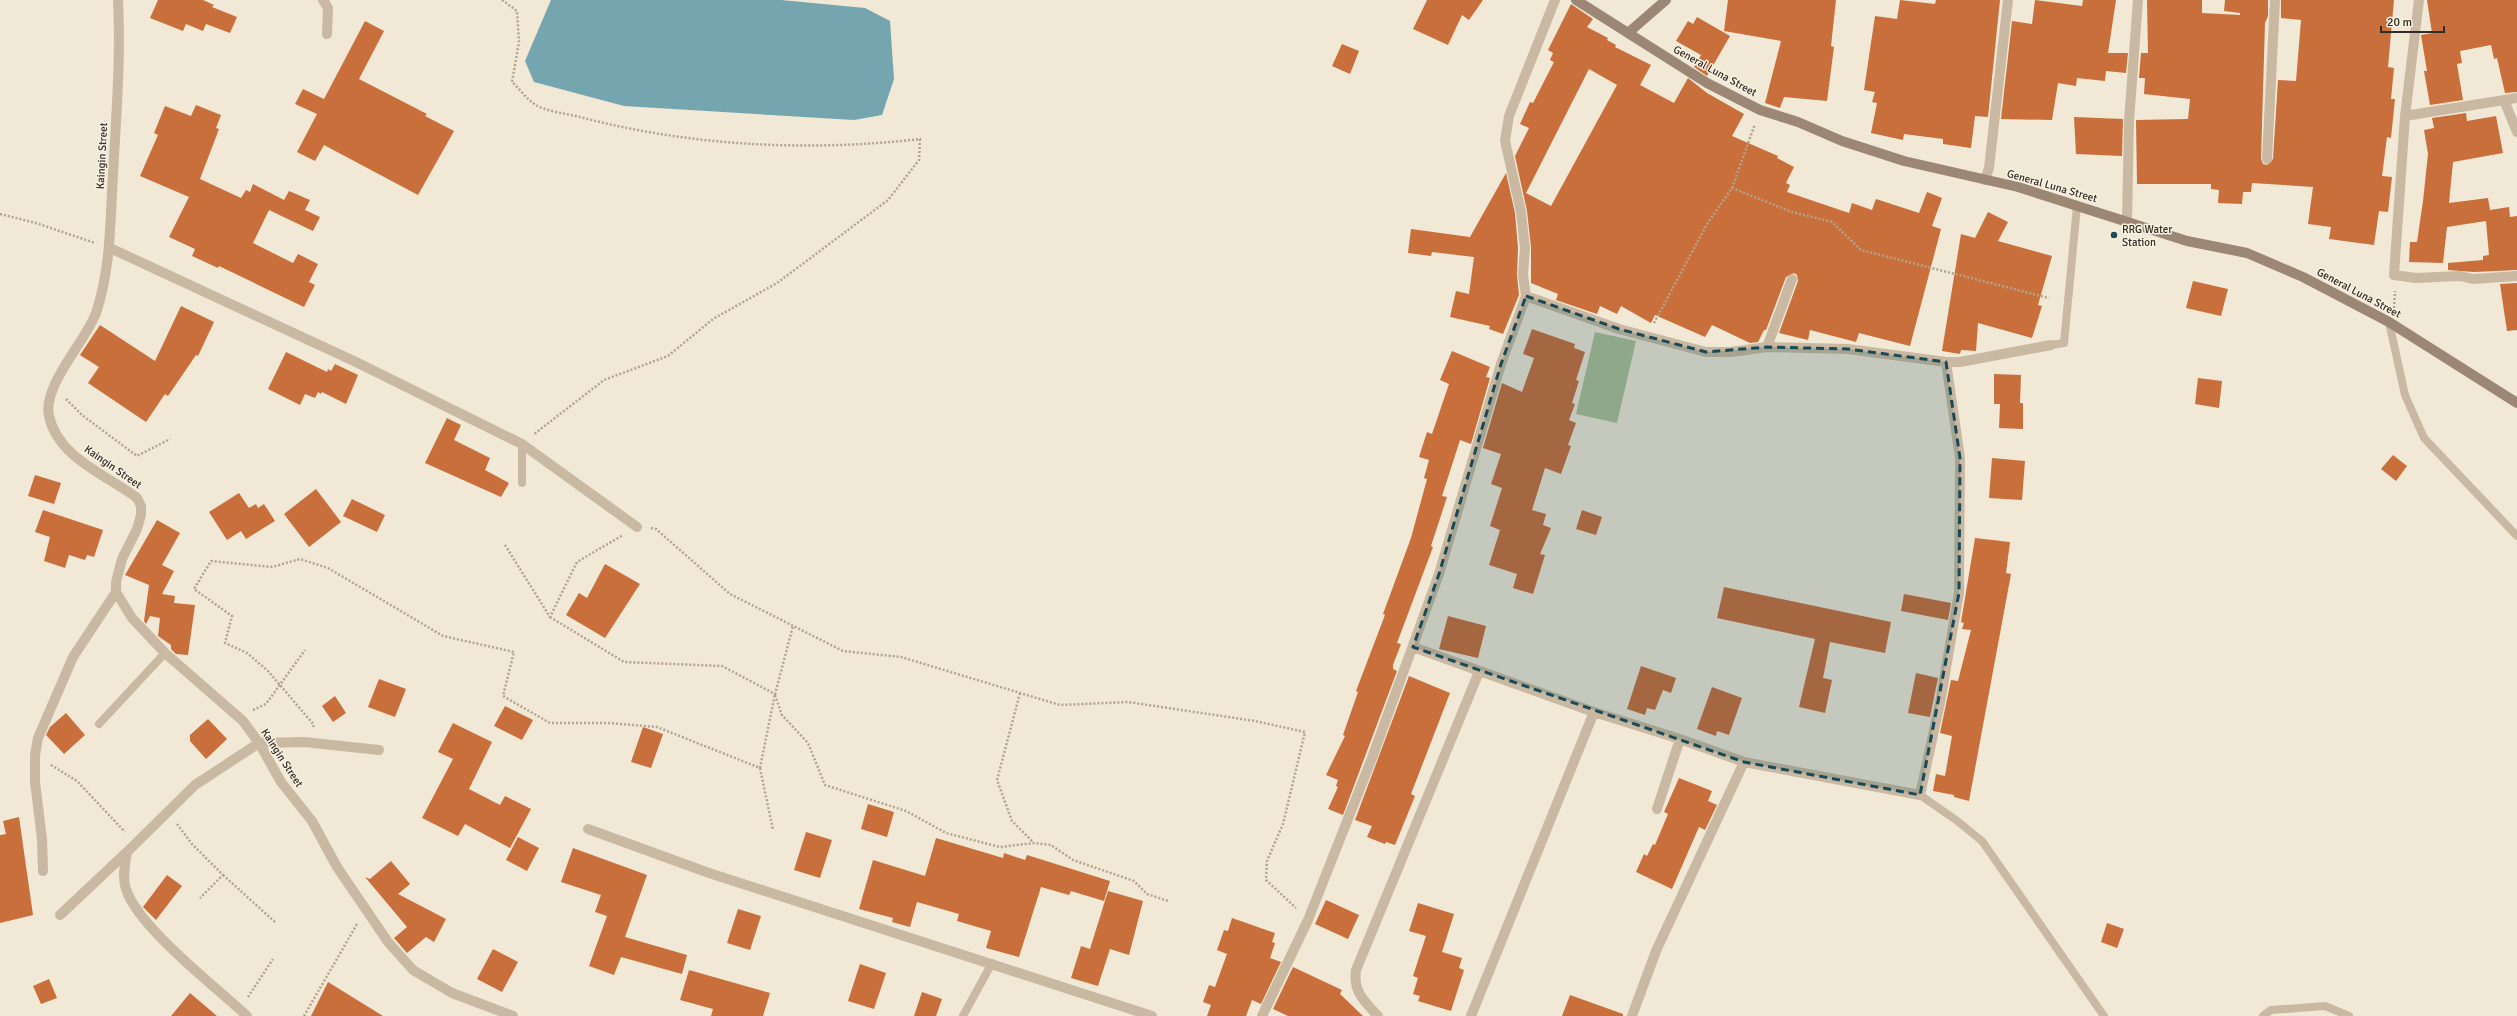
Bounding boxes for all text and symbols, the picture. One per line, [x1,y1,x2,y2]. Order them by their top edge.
scale bar [2381,8,2444,34]
text: 20 m [2387,15,2412,30]
street label: General Luna Street [1671,43,1759,99]
street label: Kaingin Street [94,122,110,190]
street label: General Luna Street [2005,167,2099,205]
place label: RRG Water Station [2122,223,2172,249]
marker: RRG Water Station [2109,230,2119,240]
street label: General Luna Street [2315,265,2403,321]
street label: Kaingin Street [82,442,144,492]
street label: Kaingin Street [258,726,306,790]

